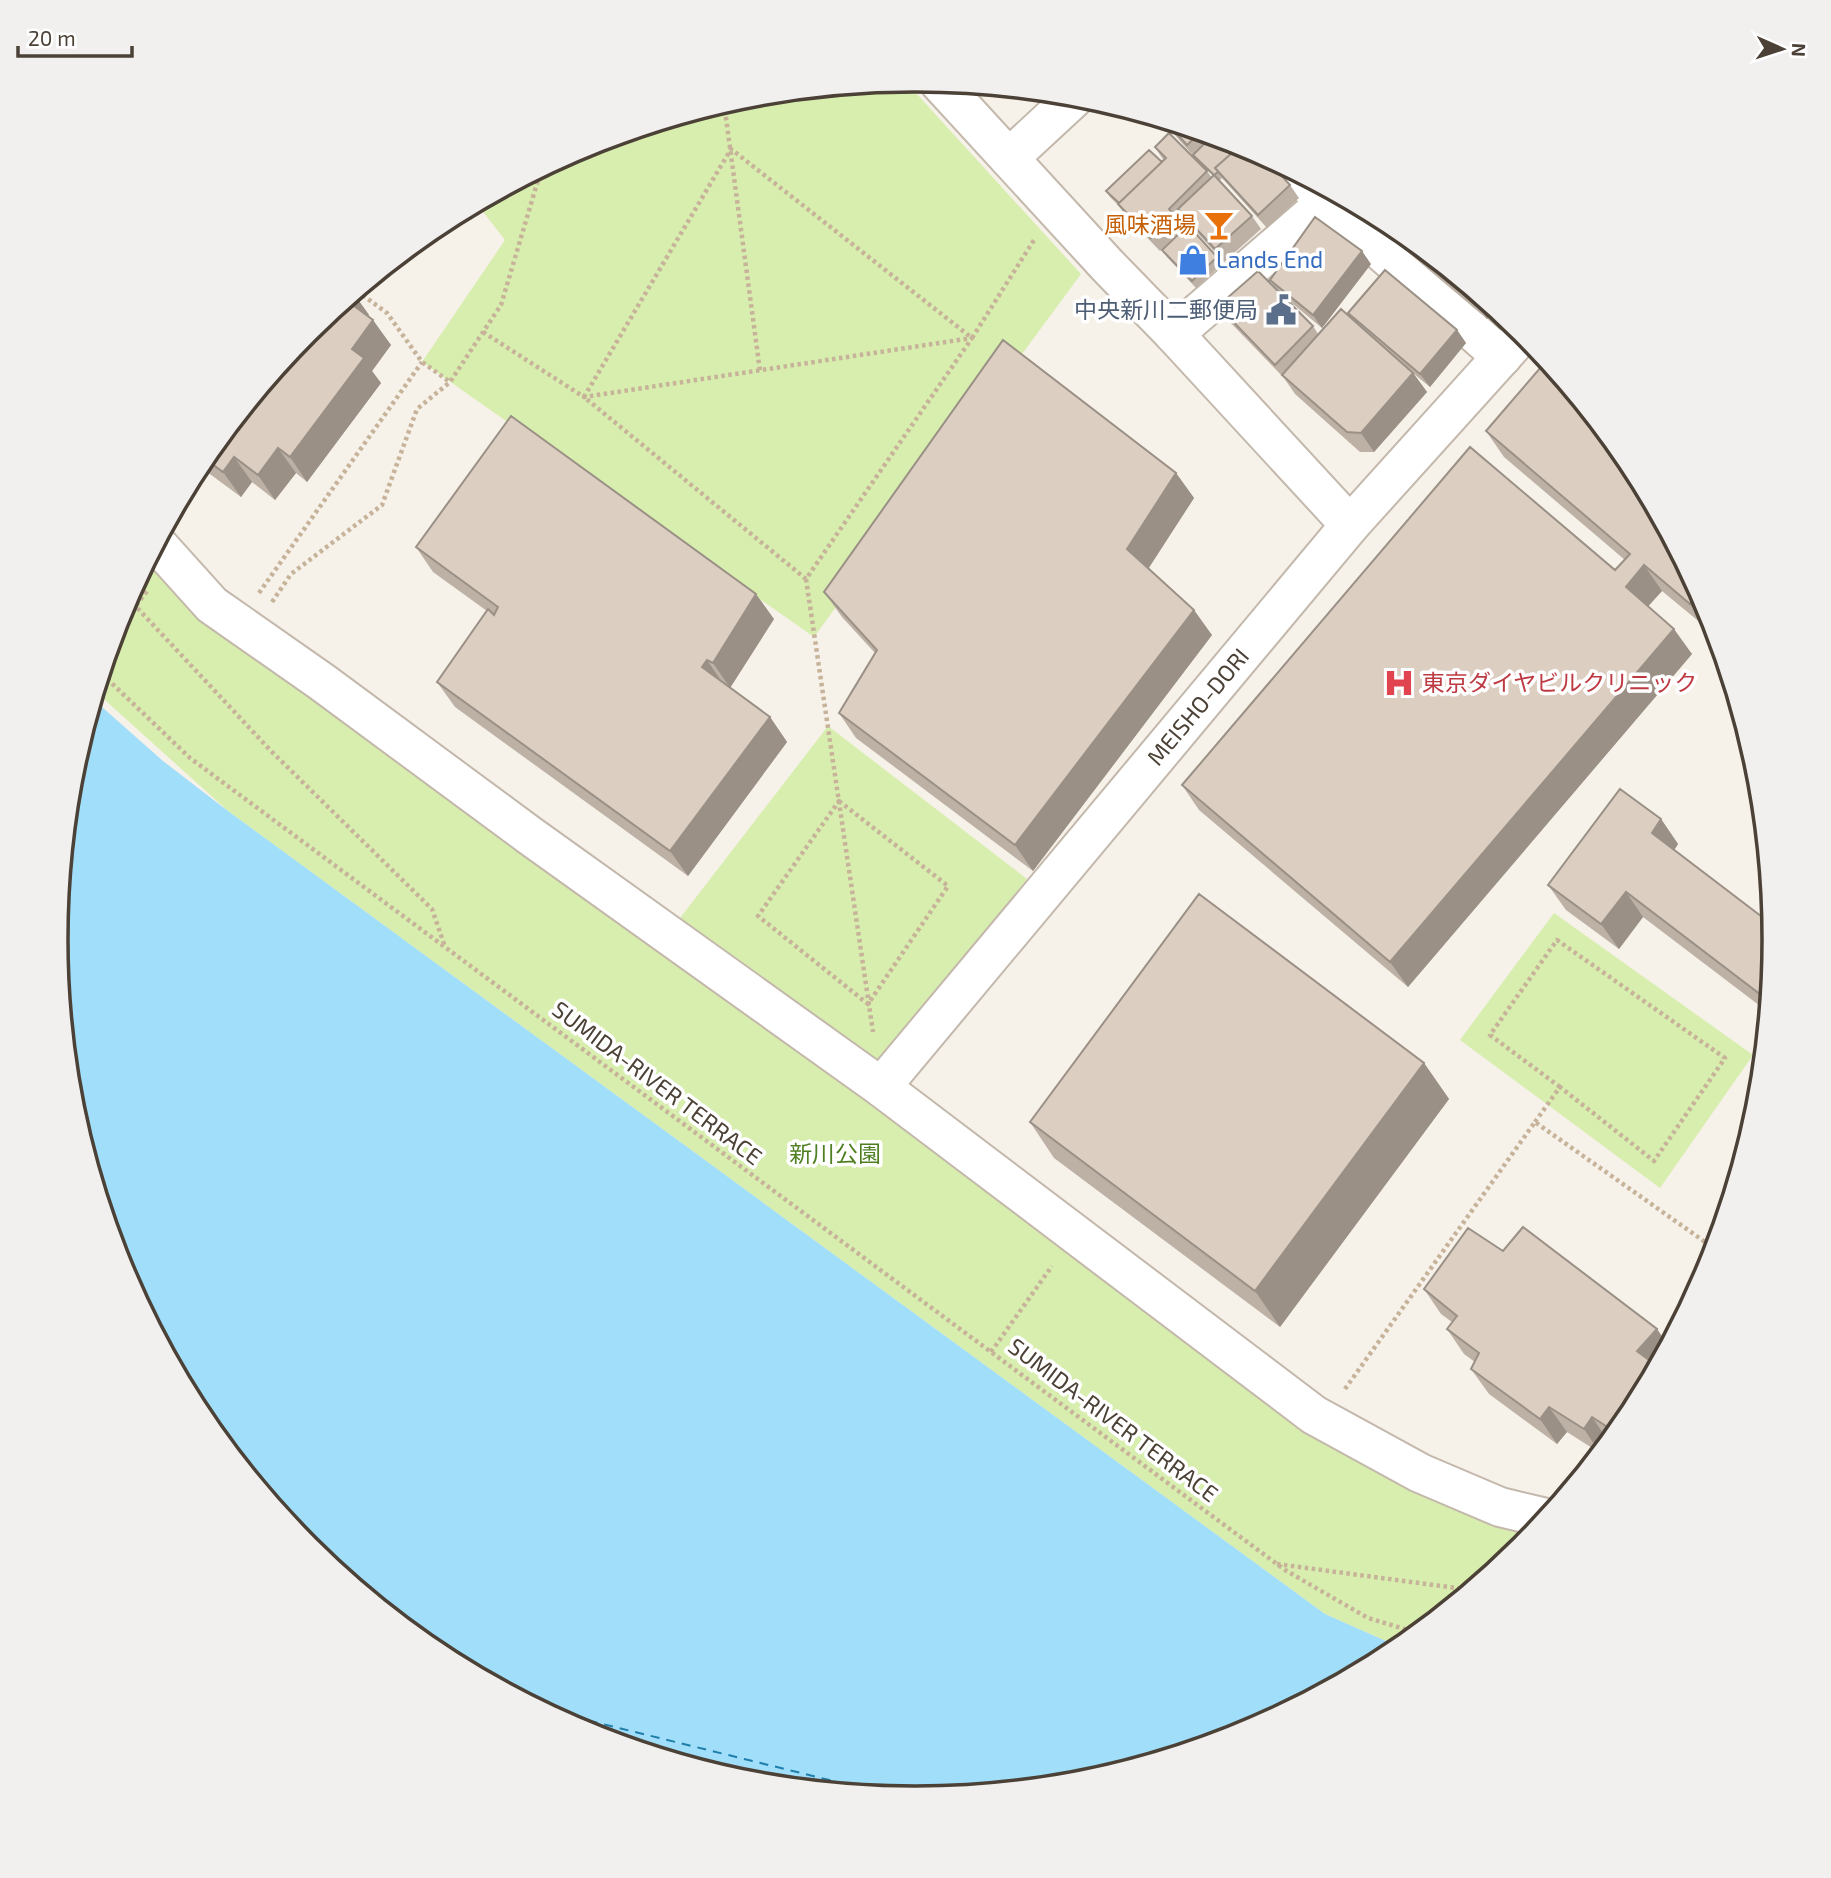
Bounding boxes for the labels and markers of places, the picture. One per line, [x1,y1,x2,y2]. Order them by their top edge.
bar icon: 風味酒場 [1202,208,1236,242]
place label: 風味酒場 [1104,210,1196,238]
shop icon: Lands End [1176,243,1210,277]
place label: Lands End [1216,245,1323,273]
public building icon: 中央新川二郵便局 [1264,293,1298,327]
place label: 中央新川二郵便局 [1074,295,1258,323]
hospital icon: 東京ダイヤビルクリニック [1382,666,1416,700]
place label: 東京ダイヤビルクリニック [1422,668,1697,696]

